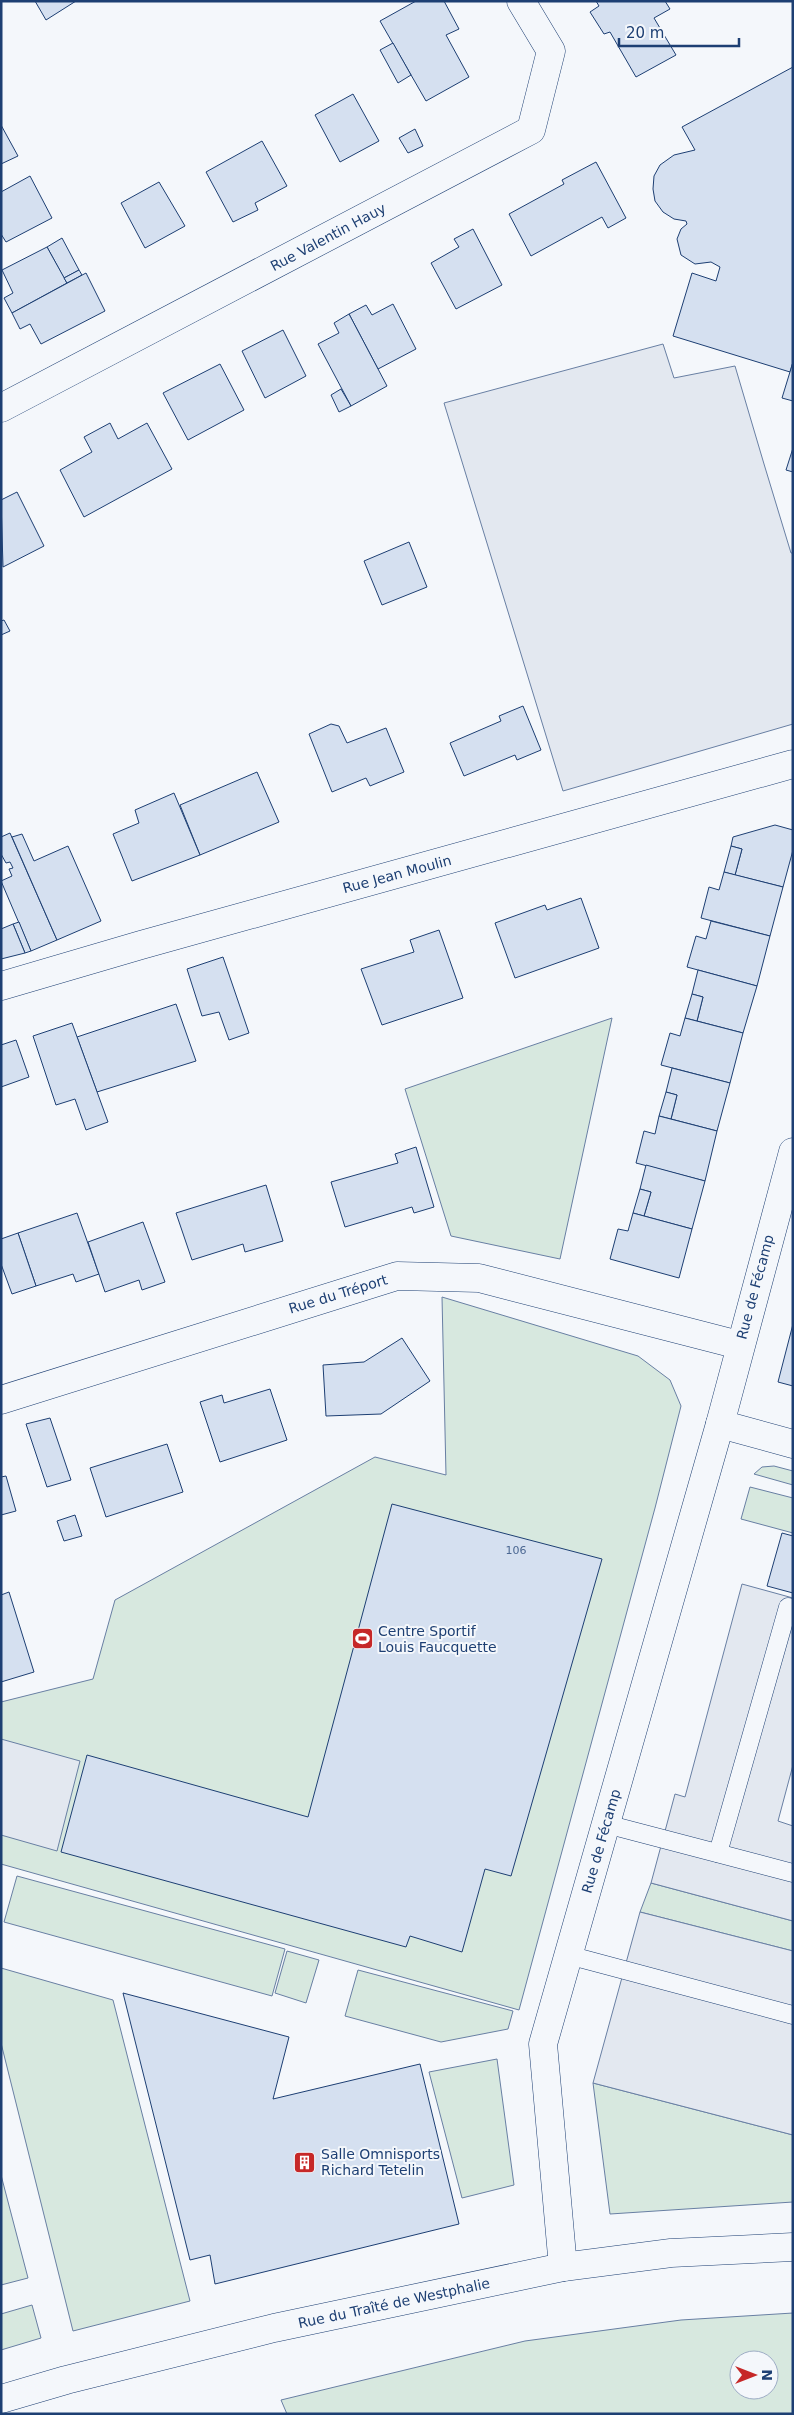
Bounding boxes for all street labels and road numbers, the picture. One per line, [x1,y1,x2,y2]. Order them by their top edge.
street label: Rue Valentin Hauy [268,200,388,274]
street label: Rue Jean Moulin [341,852,453,896]
street label: Rue de Fécamp [733,1233,777,1341]
street label: Rue du Tréport [287,1271,390,1317]
street label: Rue de Fécamp [578,1787,624,1895]
street label: Rue du Traîté de Westphalie [297,2275,491,2331]

